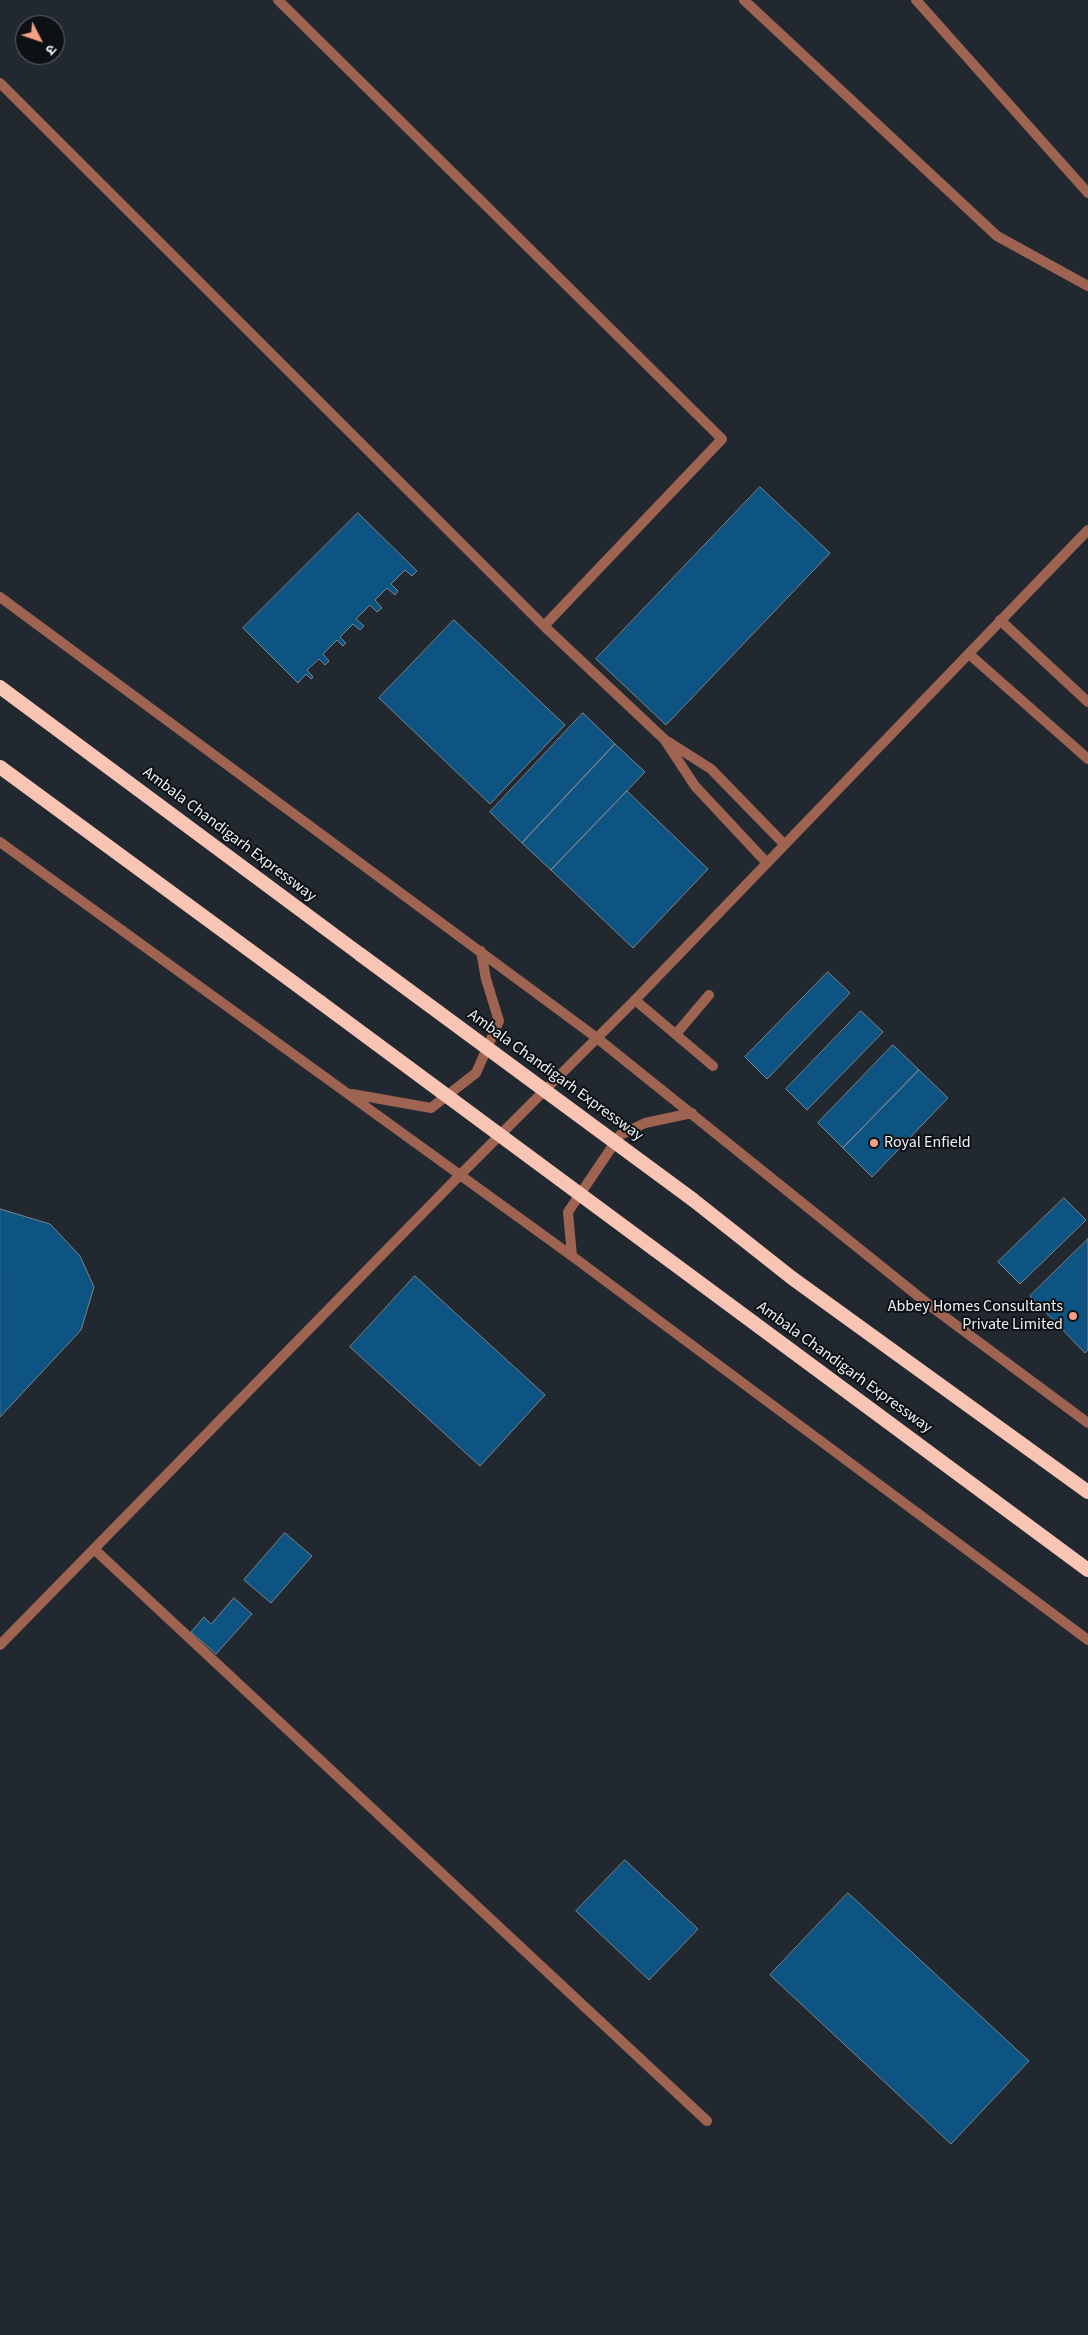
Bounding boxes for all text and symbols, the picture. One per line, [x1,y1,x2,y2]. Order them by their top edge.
north arrow [15,15,65,65]
text: उ [40,40,61,59]
street label: Ambala Chandigarh Expressway [138,763,320,907]
street label: Ambala Chandigarh Expressway [463,1006,647,1146]
place label: Royal Enfield [884,1133,971,1153]
marker: Royal Enfield [868,1137,880,1149]
place label: Abbey Homes Consultants Private Limited [888,1297,1063,1335]
street label: Ambala Chandigarh Expressway [752,1298,936,1438]
marker: Abbey Homes Consultants Private Limited [1067,1310,1079,1322]

